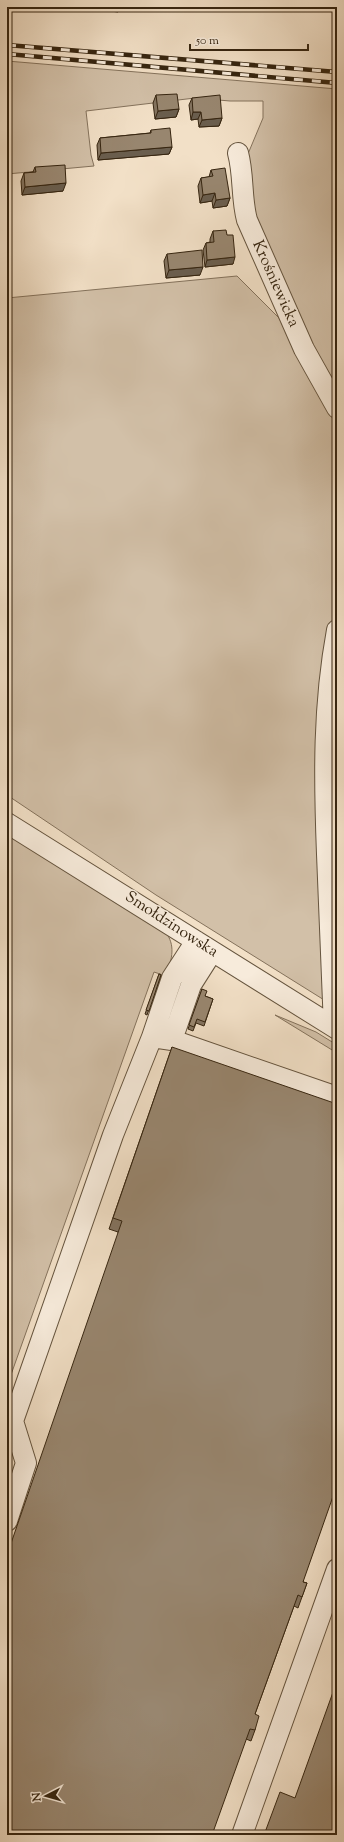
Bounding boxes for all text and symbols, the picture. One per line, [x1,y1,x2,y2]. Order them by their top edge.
scale bar [190,26,308,52]
text: 50 m [195,32,219,50]
street label: Krośniewicka [246,237,305,332]
street label: Smołdzinowska [120,886,223,964]
north arrow [26,1776,66,1816]
text: N [29,1792,46,1803]

